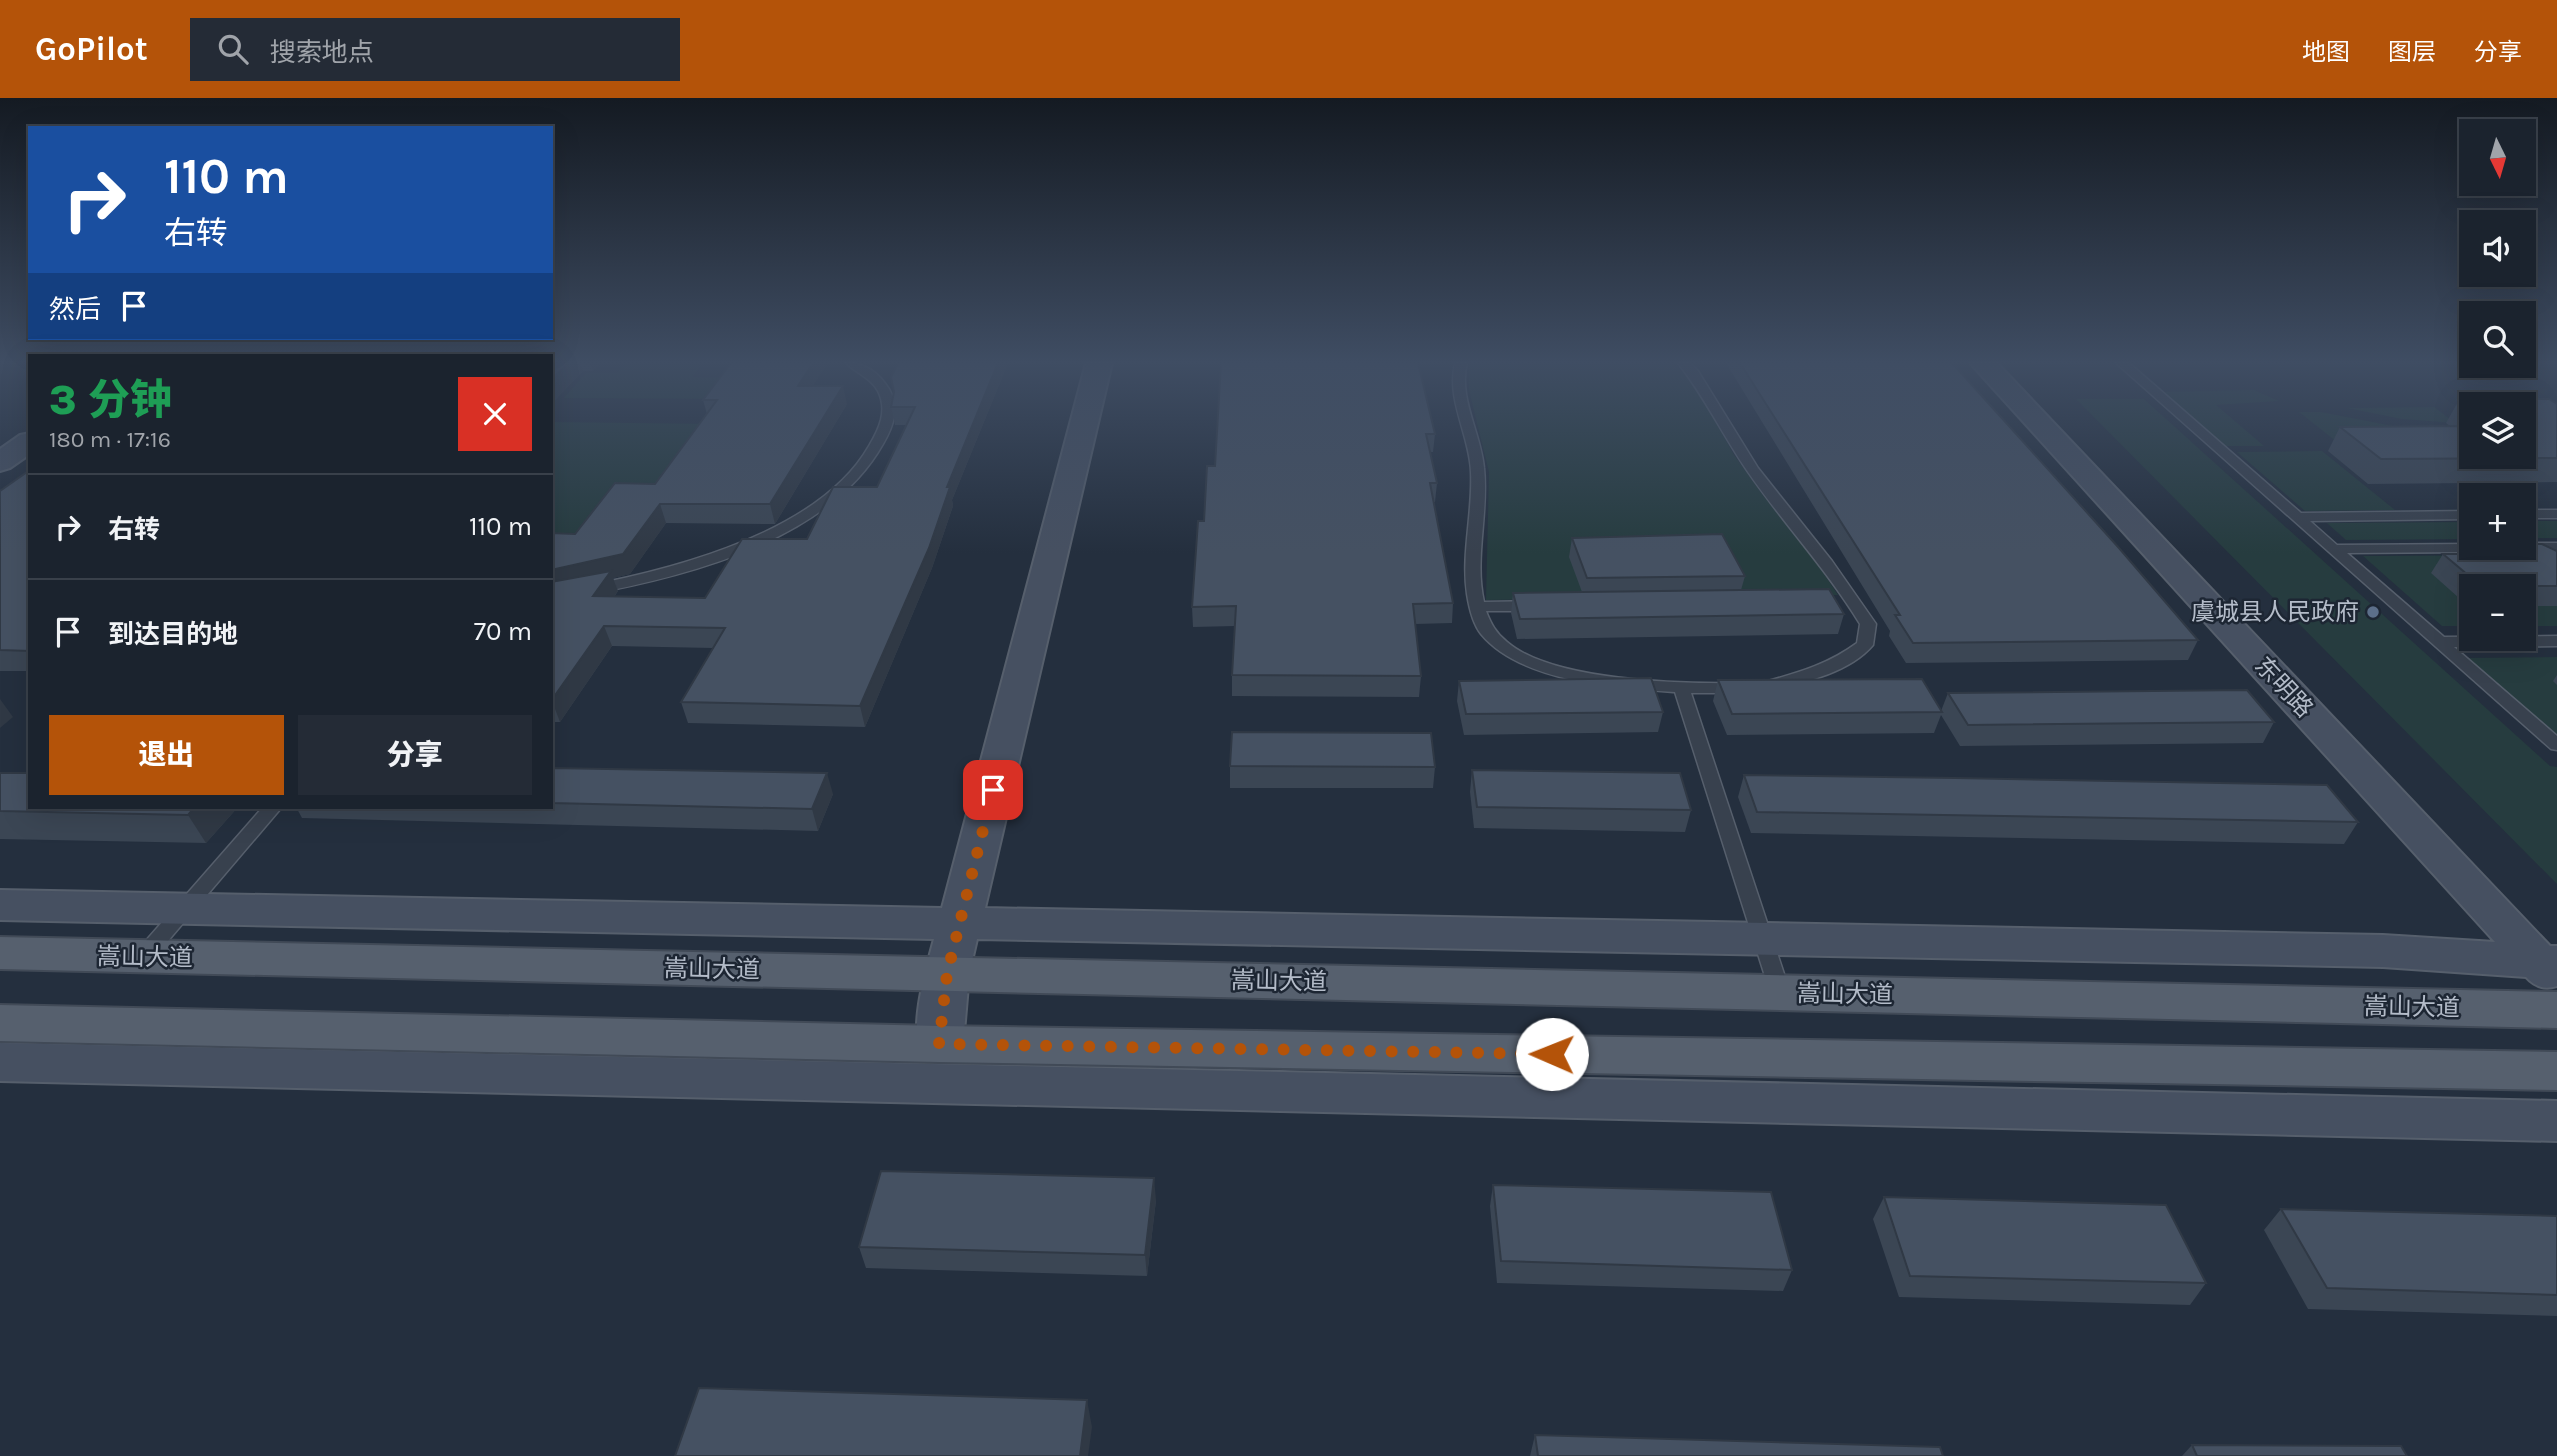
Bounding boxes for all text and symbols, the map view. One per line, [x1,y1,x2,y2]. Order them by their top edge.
search box [190,18,680,81]
text: GoPilot [35,30,148,68]
icon: search [214,30,252,68]
text: 搜索地点 [270,37,374,68]
text: 地图 [2302,38,2350,66]
text: 图层 [2388,38,2436,66]
text: 分享 [2474,38,2522,66]
north arrow [2459,119,2536,196]
map controls [2459,119,2536,651]
text: 110 m [164,148,289,205]
icon: right [49,154,140,245]
button: sound [2459,210,2536,287]
text: 右转 [164,215,228,252]
icon: arrive [115,287,153,325]
text: 然后 [49,294,101,325]
button: search [2459,301,2536,378]
text: 3 分钟 [49,375,172,425]
button: close [458,377,532,451]
button: layers [2459,392,2536,469]
text: 180 m · 17:16 [49,426,171,453]
button: + [2459,483,2536,560]
icon: right [49,508,87,546]
text: 110 m [469,511,532,542]
text: 右转 [108,514,160,545]
button: − [2459,574,2536,651]
place label: 虞城县人民政府 [2191,598,2359,626]
marker: 虞城县人民政府 [2365,604,2381,620]
icon: arrive [49,613,87,651]
text: 70 m [474,616,532,647]
text: 到达目的地 [108,619,238,650]
street label: 东明路 [2249,651,2319,723]
button: 退出 [49,715,284,795]
button: 分享 [298,715,532,795]
pin [963,760,1023,820]
icon: arrive [974,771,1012,809]
street label: 嵩山大道 [97,942,193,972]
street label: 嵩山大道 [664,954,760,984]
street label: 嵩山大道 [1231,966,1327,996]
street label: 嵩山大道 [1797,979,1893,1009]
street label: 嵩山大道 [2364,992,2460,1022]
position arrow [1515,1017,1589,1091]

